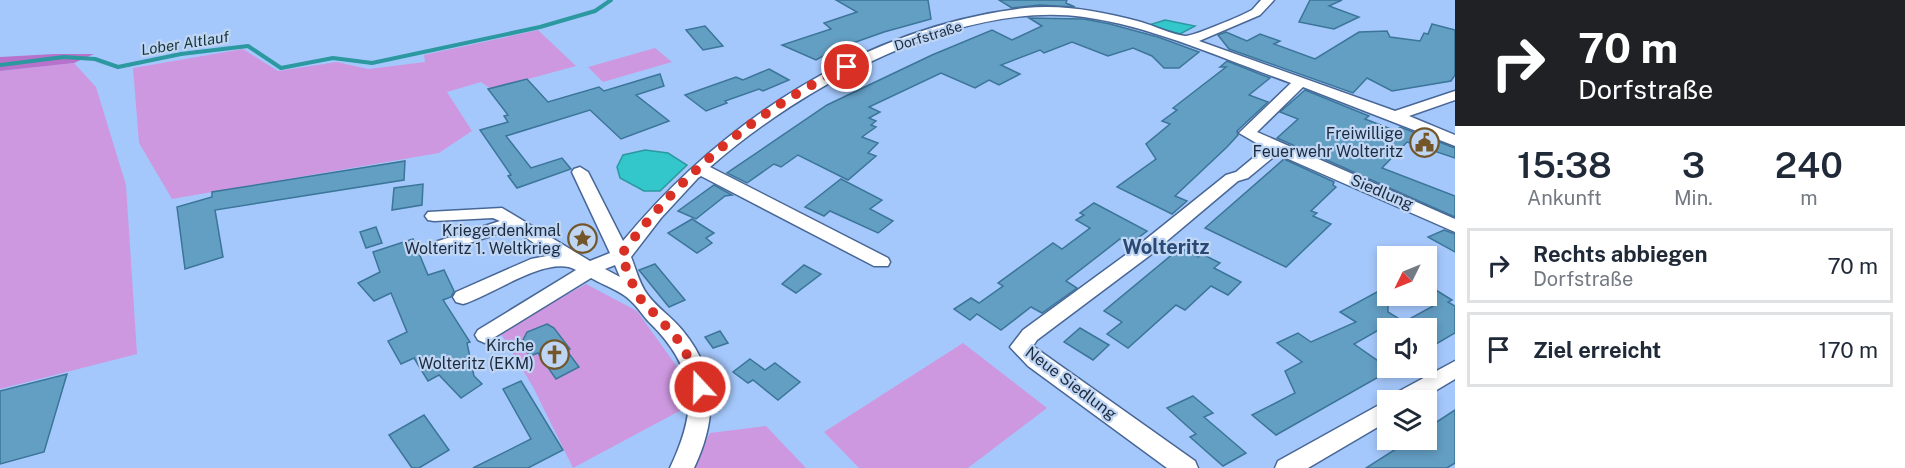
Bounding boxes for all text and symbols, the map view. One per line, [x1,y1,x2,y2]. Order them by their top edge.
street label: Dorfstraße [892,18,964,54]
text: 70 m [1578,23,1678,72]
icon: right [1479,24,1557,102]
water label: Lober Altlauf [140,27,231,58]
pin [821,41,872,92]
icon: arrive [830,50,863,83]
text: Dorfstraße [1578,73,1713,105]
place label: Freiwillige Feuerwehr Wolteritz [1253,124,1403,161]
public building icon: Freiwillige Feuerwehr Wolteritz [1408,126,1440,158]
text: 15:38 [1517,144,1612,186]
text: 3 [1682,144,1705,186]
text: 240 [1775,144,1843,186]
street label: Siedlung [1348,170,1416,214]
text: Ankunft [1527,186,1602,210]
text: Min. [1674,186,1713,210]
text: m [1800,186,1818,210]
place label: Kriegerdenkmal Wolteritz 1. Weltkrieg [404,221,561,258]
place icon: Kriegerdenkmal Wolteritz 1. Weltkrieg [566,223,598,255]
district label: Wolteritz [1123,235,1210,259]
text: Rechts abbiegen [1533,241,1708,267]
north arrow [1377,246,1437,306]
map controls [1377,246,1437,450]
icon: right [1482,249,1515,282]
text: 70 m [1827,253,1878,279]
text: Dorfstraße [1533,267,1633,291]
button: sound [1377,318,1437,378]
icon: arrive [1482,333,1515,366]
place label: Kirche Wolteritz (EKM) [418,336,534,373]
text: Ziel erreicht [1533,337,1661,363]
text: 170 m [1818,337,1878,363]
church icon: Kirche Wolteritz (EKM) [539,338,571,370]
street label: Neue Siedlung [1021,342,1121,424]
position arrow [668,355,732,419]
button: layers [1377,390,1437,450]

